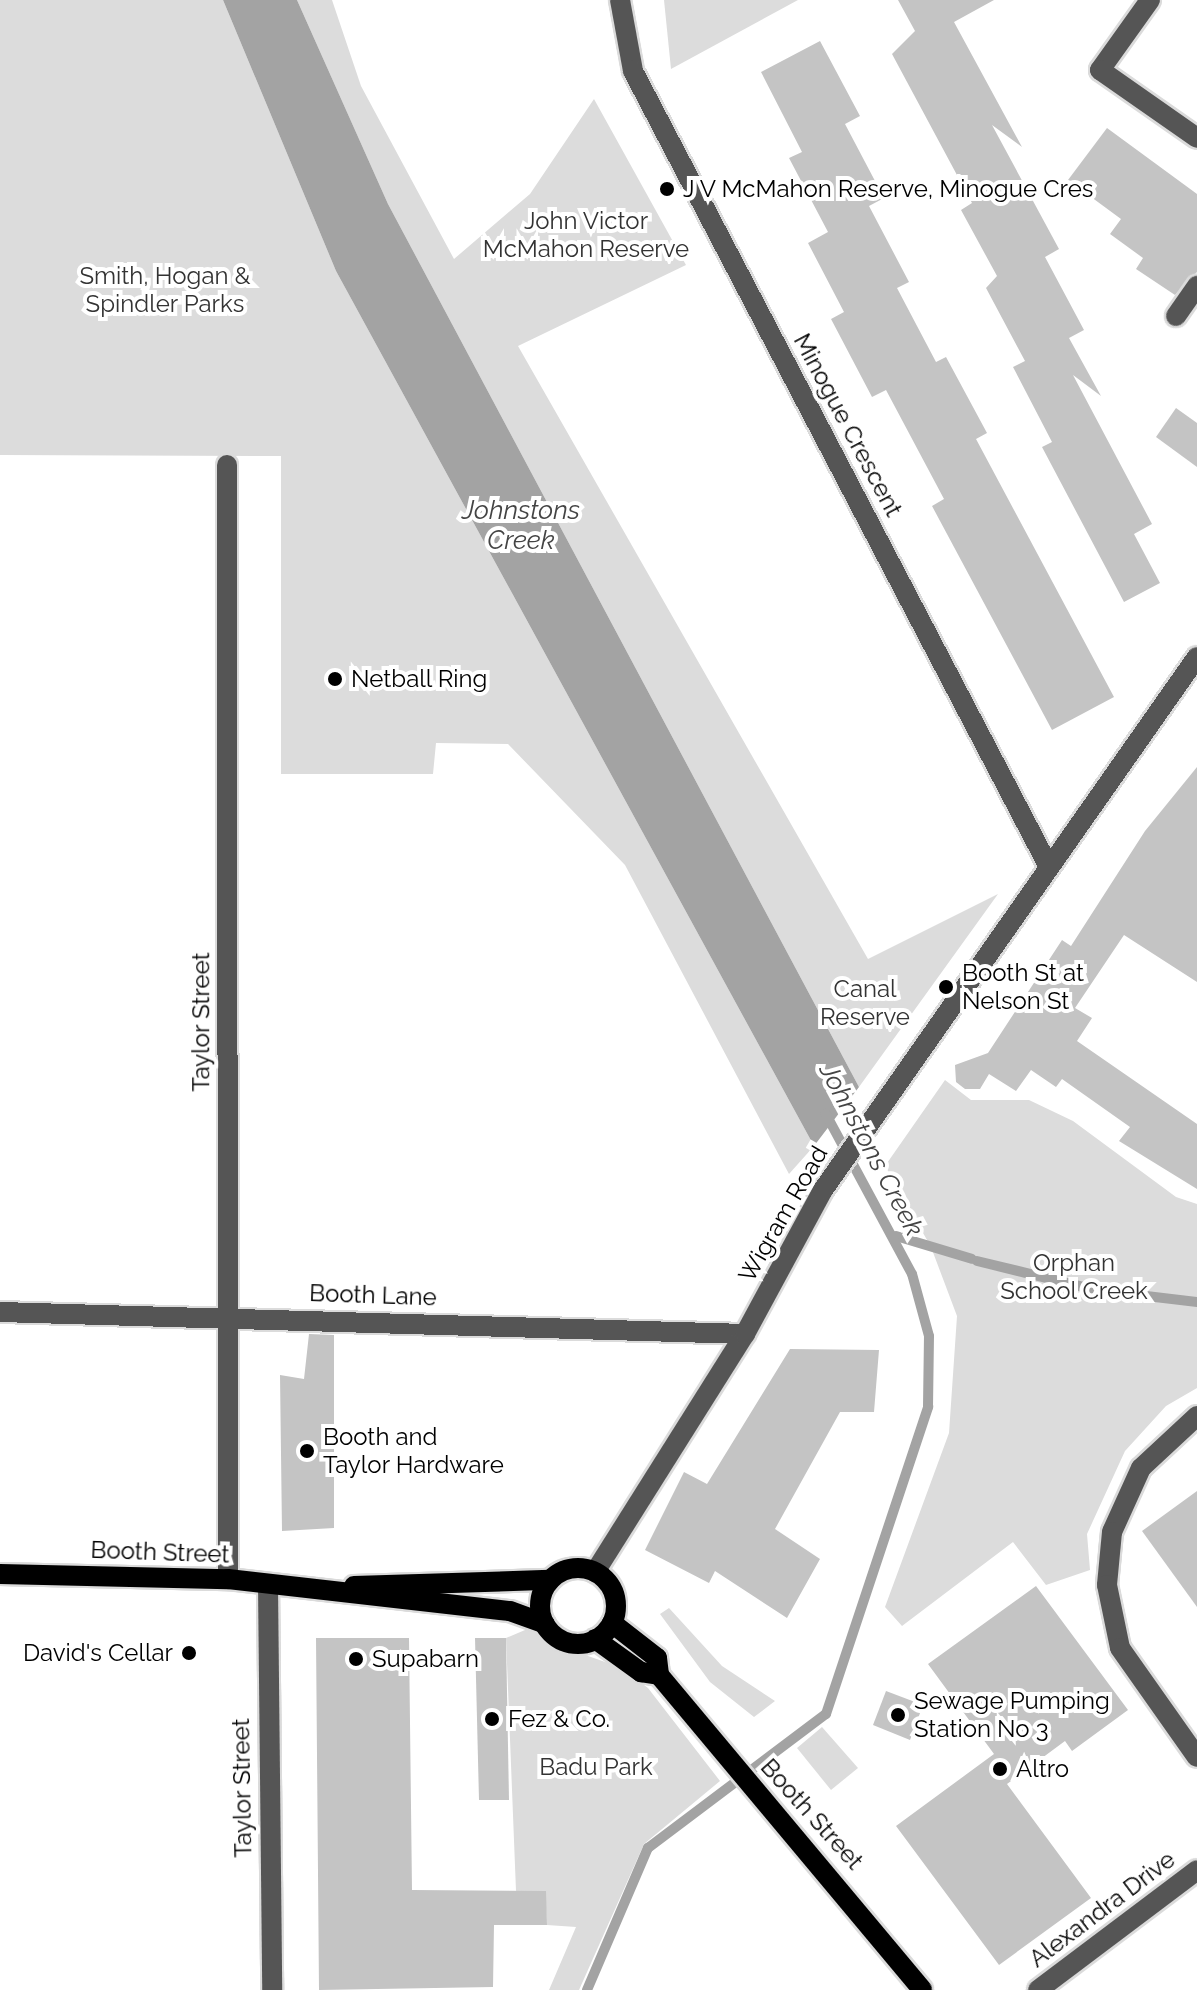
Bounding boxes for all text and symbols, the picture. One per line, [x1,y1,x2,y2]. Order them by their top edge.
place label: J V McMahon Reserve, Minogue Cres [683,175,1095,203]
marker: J V McMahon Reserve, Minogue Cres [658,180,676,198]
park label: John Victor McMahon Reserve [483,207,689,263]
park label: Smith, Hogan & Spindler Parks [79,262,251,318]
street label: Minogue Crescent [788,329,908,521]
water label: Johnstons Creek [462,495,580,556]
place label: Netball Ring [351,665,488,693]
marker: Netball Ring [326,670,344,688]
street label: Taylor Street [187,952,215,1092]
place label: Booth St at Nelson St [962,959,1084,1015]
park label: Canal Reserve [820,975,910,1031]
marker: Booth St at Nelson St [937,978,955,996]
water label: Johnstons Creek [812,1058,930,1242]
street label: Wigram Road [732,1141,834,1287]
park label: Orphan School Creek [1000,1249,1148,1305]
street label: Booth Lane [309,1278,437,1312]
place label: Booth and Taylor Hardware [323,1423,504,1479]
marker: Booth and Taylor Hardware [298,1442,316,1460]
street label: Booth Street [90,1535,230,1569]
place label: David's Cellar [23,1639,173,1667]
marker: David's Cellar [180,1644,198,1662]
place label: Supabarn [372,1645,479,1673]
marker: Supabarn [347,1650,365,1668]
place label: Sewage Pumping Station No 3 [914,1687,1110,1743]
place label: Fez & Co. [508,1705,610,1733]
marker: Sewage Pumping Station No 3 [889,1706,907,1724]
marker: Fez & Co. [483,1710,501,1728]
street label: Taylor Street [226,1718,258,1858]
park label: Badu Park [539,1753,653,1781]
street label: Booth Street [755,1753,869,1875]
place label: Altro [1016,1755,1069,1783]
marker: Altro [991,1760,1009,1778]
street label: Alexandra Drive [1023,1845,1181,1973]

